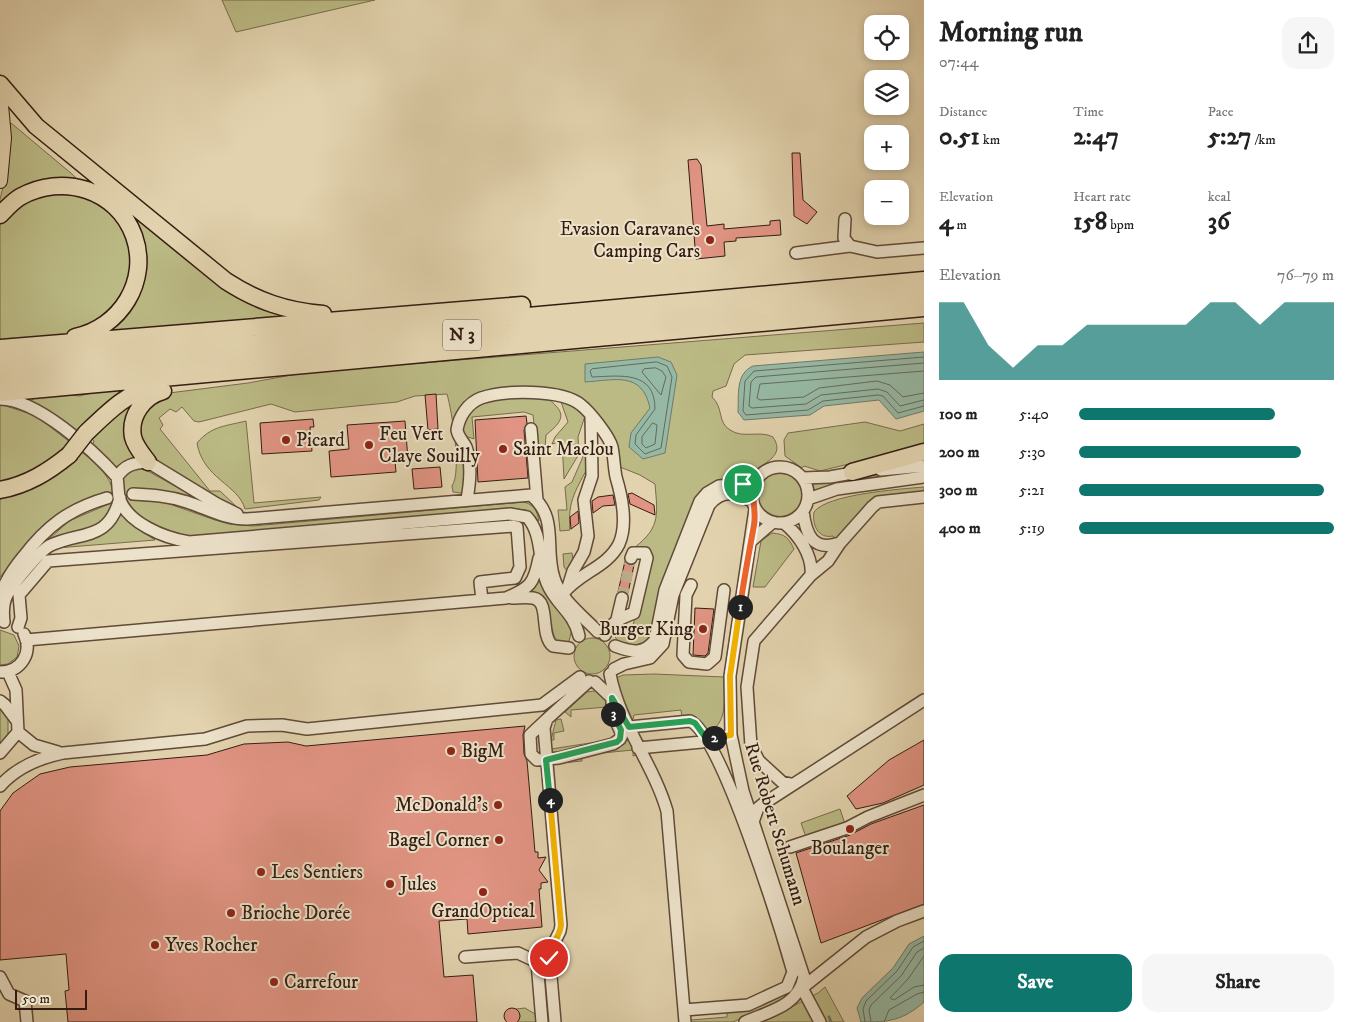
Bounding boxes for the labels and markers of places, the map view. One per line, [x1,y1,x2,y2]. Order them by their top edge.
place label: Evasion Caravanes Camping Cars [560,218,700,263]
marker: Evasion Caravanes Camping Cars [704,234,716,246]
place label: Feu Vert Claye Souilly [379,423,481,468]
place label: Picard [296,429,345,452]
marker: Picard [280,434,292,446]
place label: Saint Maclou [513,438,614,461]
marker: Feu Vert Claye Souilly [363,439,375,451]
marker: Saint Maclou [497,443,509,455]
pin [722,463,764,505]
pin: 1 [728,594,752,620]
place label: Burger King [599,618,694,641]
marker: Burger King [697,623,709,635]
pin: 3 [600,702,626,726]
pin: 2 [702,726,726,750]
place label: BigM [461,740,504,763]
marker: BigM [445,745,457,757]
pin: 4 [538,788,562,812]
place label: McDonald's [395,794,488,817]
marker: McDonald's [492,799,504,811]
marker: Boulanger [844,823,856,835]
place label: Bagel Corner [388,829,489,852]
marker: Bagel Corner [493,834,505,846]
place label: Boulanger [811,837,889,860]
place label: Les Sentiers [271,861,363,884]
marker: Les Sentiers [255,866,267,878]
place label: Jules [398,873,436,896]
marker: Jules [384,878,396,890]
marker: GrandOptical [477,886,489,898]
place label: GrandOptical [431,900,535,923]
place label: Brioche Dorée [241,902,350,925]
marker: Brioche Dorée [225,907,237,919]
place label: Yves Rocher [165,934,257,957]
pin [528,937,570,979]
marker: Yves Rocher [149,939,161,951]
place label: Carrefour [284,971,358,994]
marker: Carrefour [268,976,280,988]

